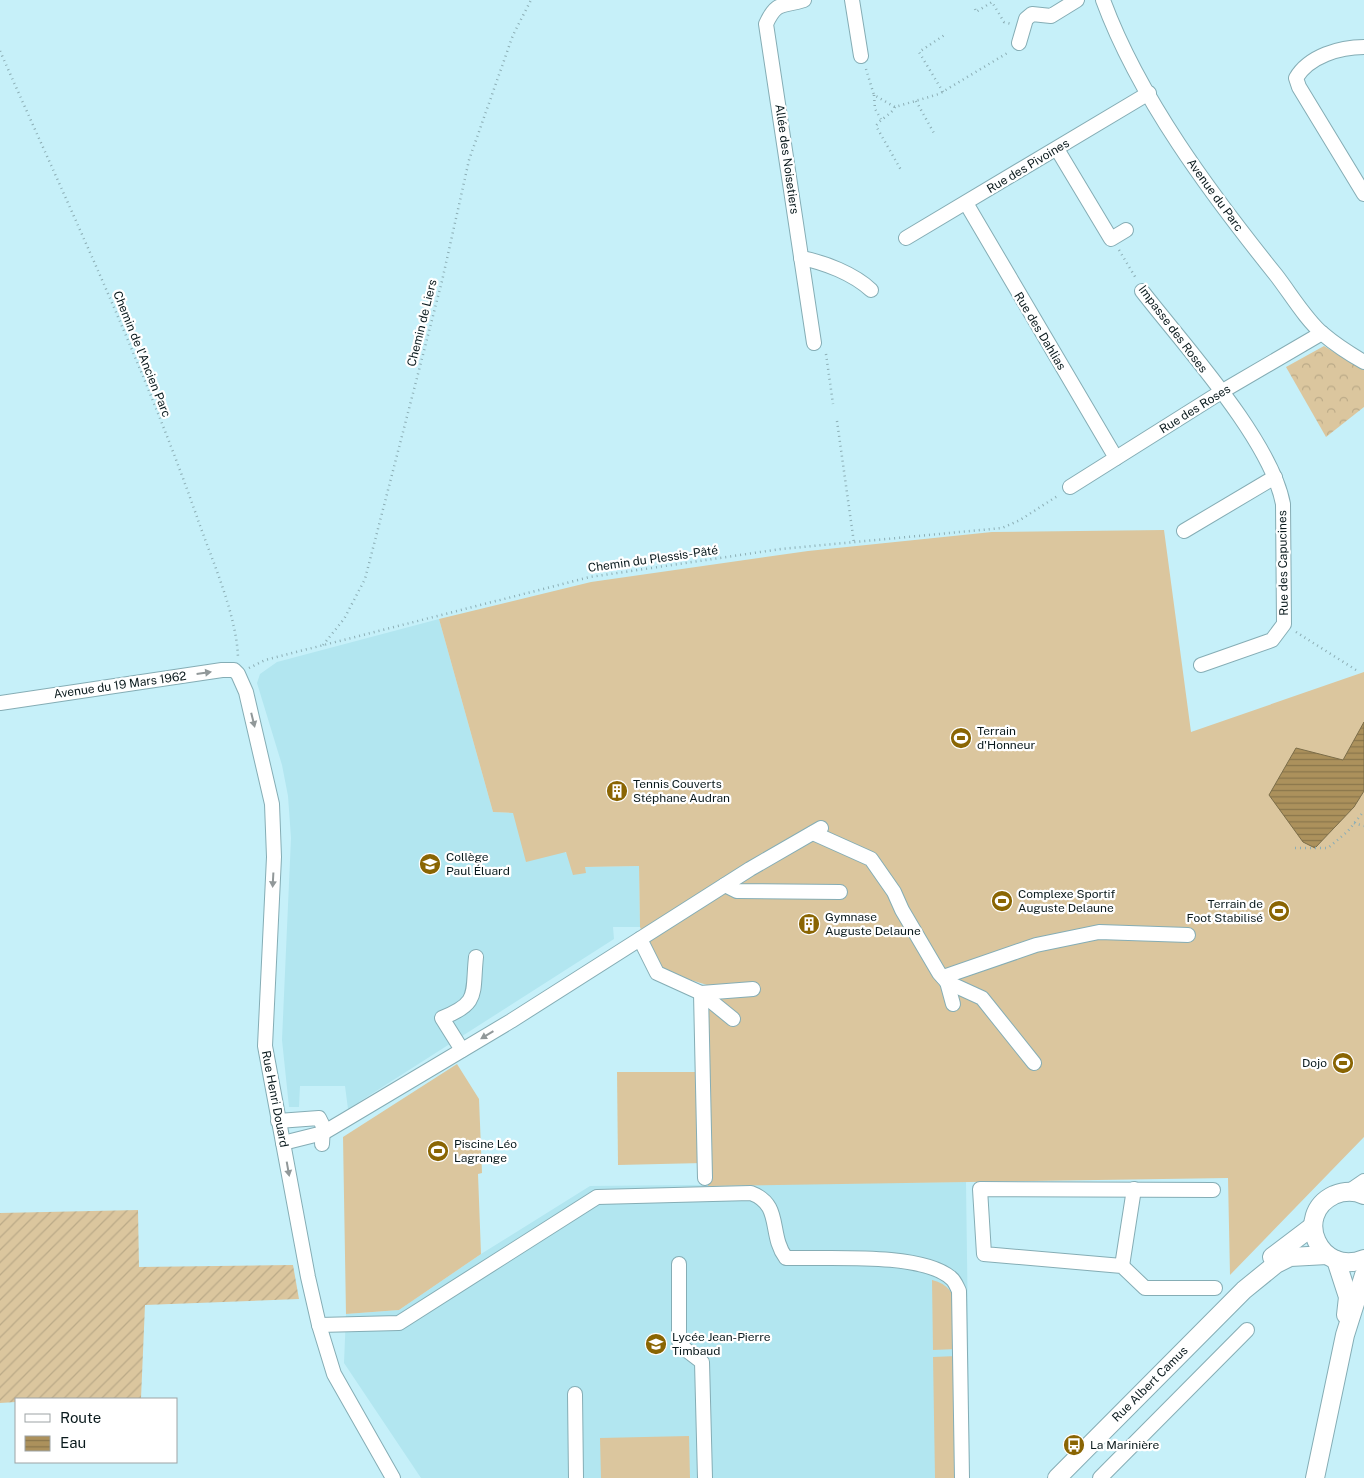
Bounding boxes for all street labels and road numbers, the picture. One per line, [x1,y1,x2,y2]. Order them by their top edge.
street label: Allée des Noisetiers [772,103,802,215]
street label: Rue des Pivoines [984,136,1072,196]
street label: Avenue du Parc [1184,156,1246,234]
street label: Chemin de Liers [404,278,440,368]
street label: Impasse des Roses [1136,283,1210,375]
street label: Chemin de l'Ancien Parc [110,289,174,419]
street label: Rue des Dahlias [1011,290,1069,372]
street label: Rue des Roses [1157,382,1233,436]
street label: Rue des Capucines [1275,510,1291,616]
street label: Chemin du Plessis-Pâté [587,543,719,575]
street label: Avenue du 19 Mars 1962 [53,669,187,701]
street label: Rue Henri Douard [259,1049,291,1149]
street label: Rue Albert Camus [1109,1343,1191,1425]

